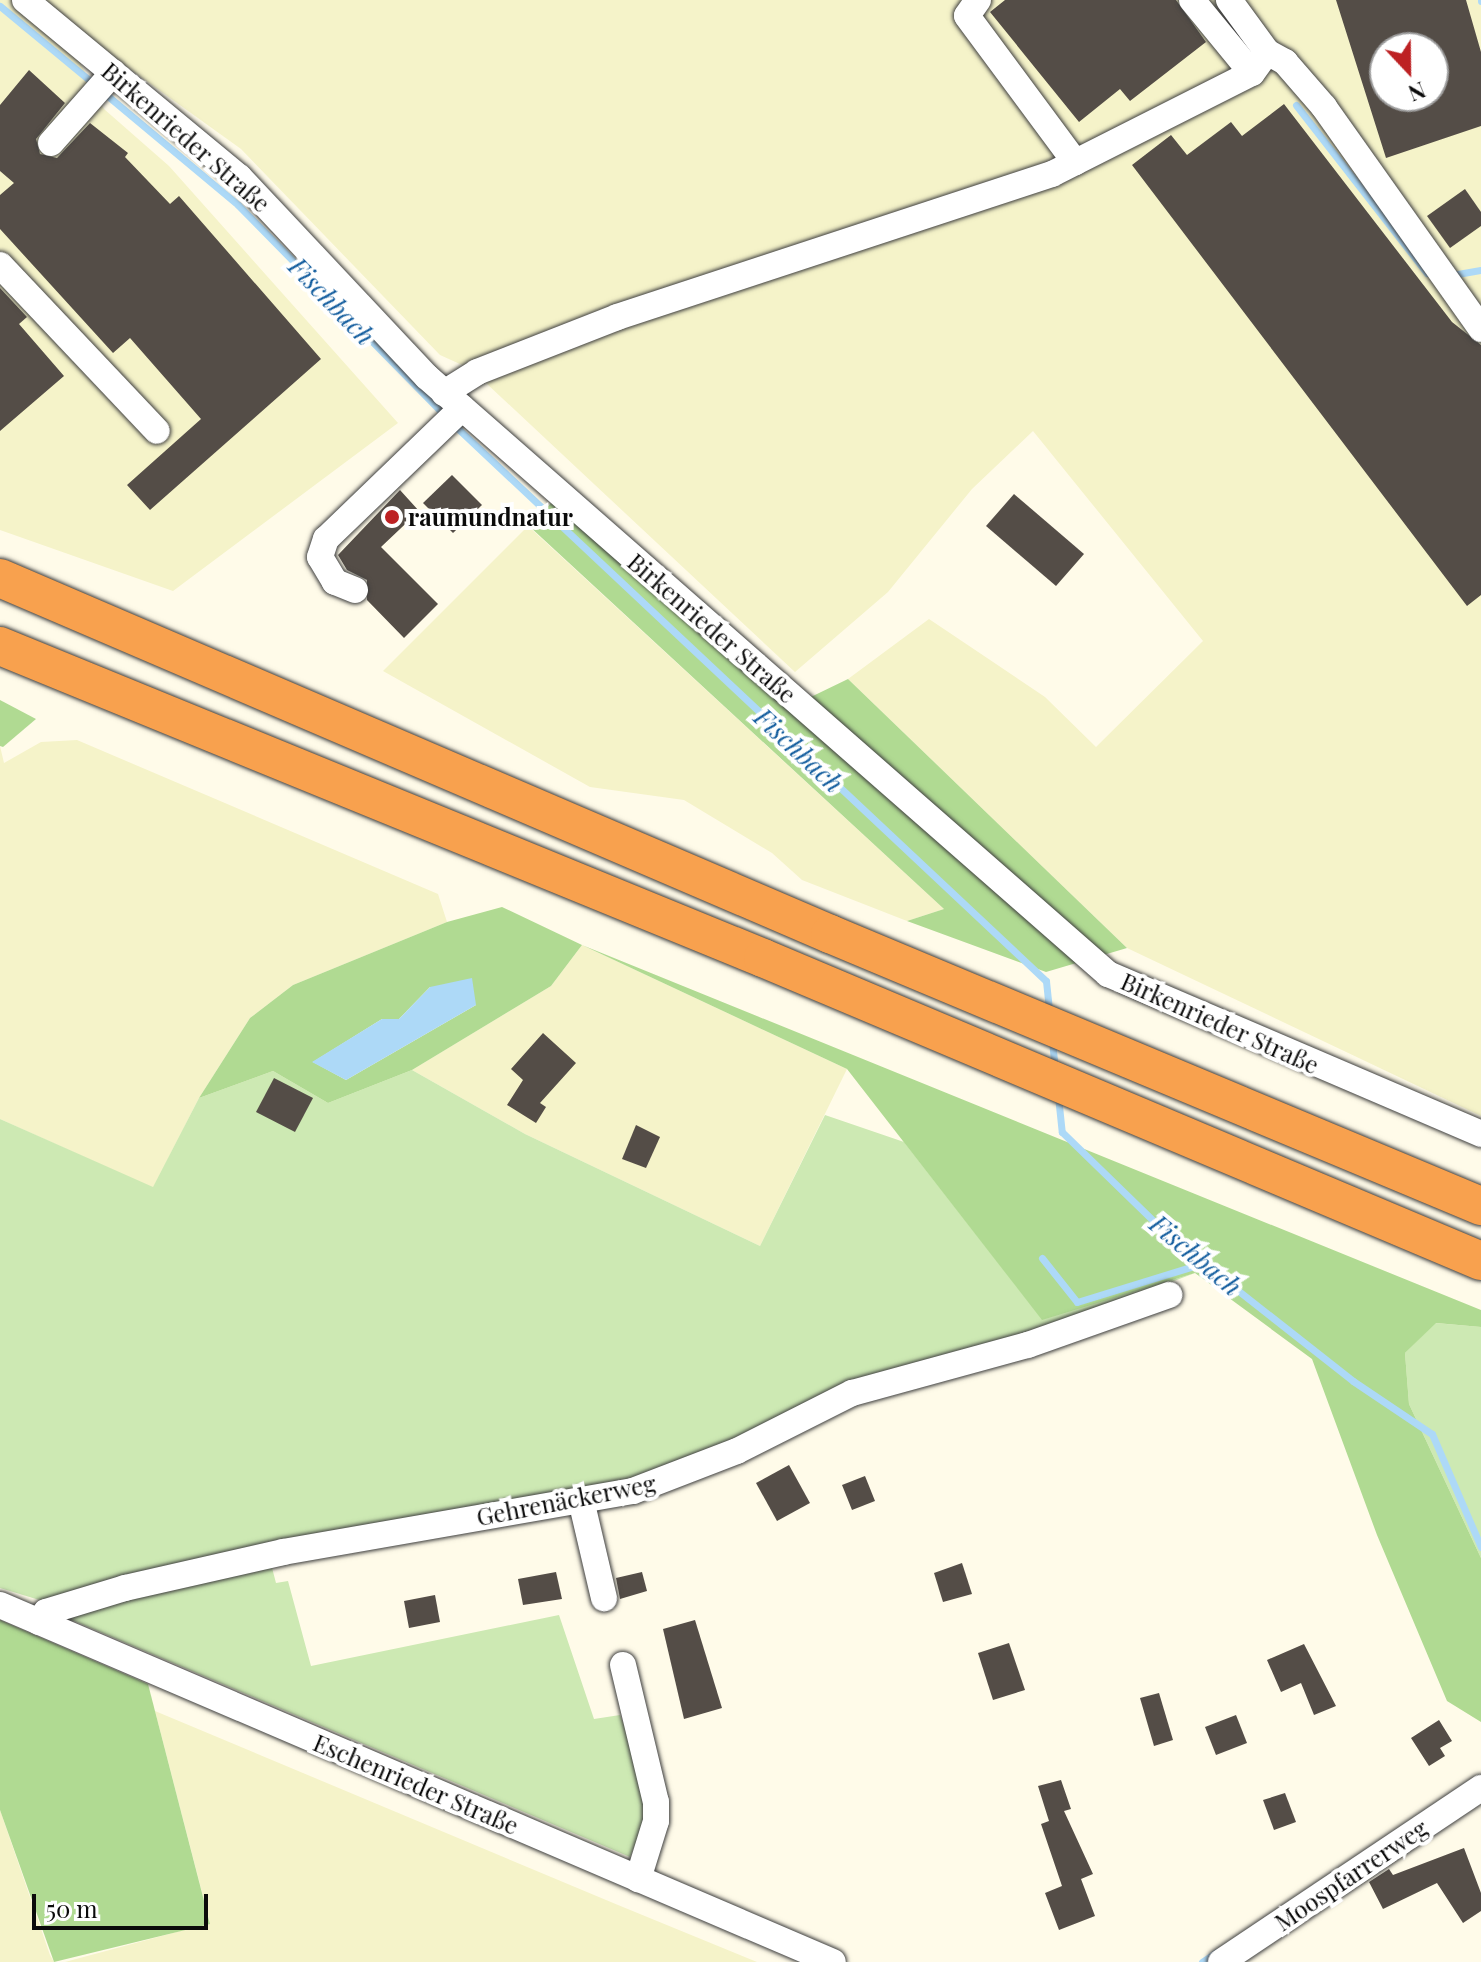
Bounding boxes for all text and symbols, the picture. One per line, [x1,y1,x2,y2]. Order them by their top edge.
north arrow [1369,32,1449,112]
street label: Birkenrieder Straße [96,56,276,218]
text: N [1404,76,1430,109]
water label: Fischbach [283,251,381,351]
place label: raumundnatur [408,503,573,531]
marker: raumundnatur [383,508,401,526]
street label: Birkenrieder Straße [622,547,802,709]
water label: Fischbach [748,701,850,799]
street label: Birkenrieder Straße [1116,966,1324,1080]
water label: Fischbach [1144,1208,1248,1302]
street label: Gehrenäckerweg [474,1469,658,1531]
street label: Eschenrieder Straße [309,1728,523,1840]
street label: Moospfarrerweg [1269,1813,1433,1937]
scale bar [36,1878,212,1928]
text: 50 m [46,1892,98,1924]

